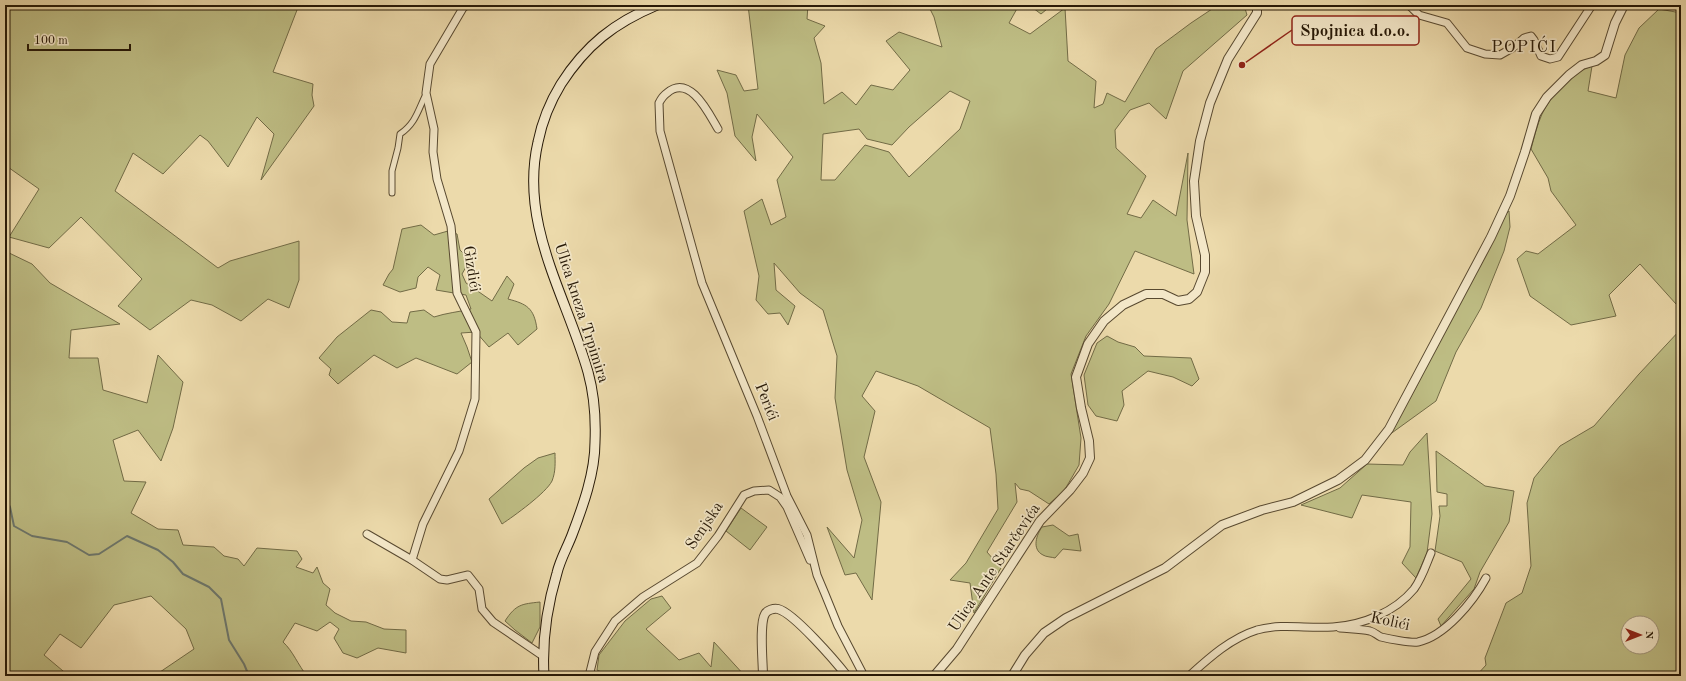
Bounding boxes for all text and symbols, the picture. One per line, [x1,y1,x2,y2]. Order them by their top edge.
callout: Spojnica d.o.o. [1292,16,1419,45]
text: Spojnica d.o.o. [1300,23,1410,40]
scale bar [28,26,130,52]
text: 100 m [34,35,68,47]
district label: POPIĆI [1491,35,1557,56]
street label: Ulica kneza Trpimira [551,241,611,385]
street label: Gizdići [459,245,483,293]
street label: Perići [751,381,781,423]
street label: Senjska [683,499,727,553]
street label: Ulica Ante Starčevića [946,501,1044,635]
street label: Kolići [1369,610,1411,634]
north arrow [1620,615,1660,655]
text: N [1643,631,1654,640]

